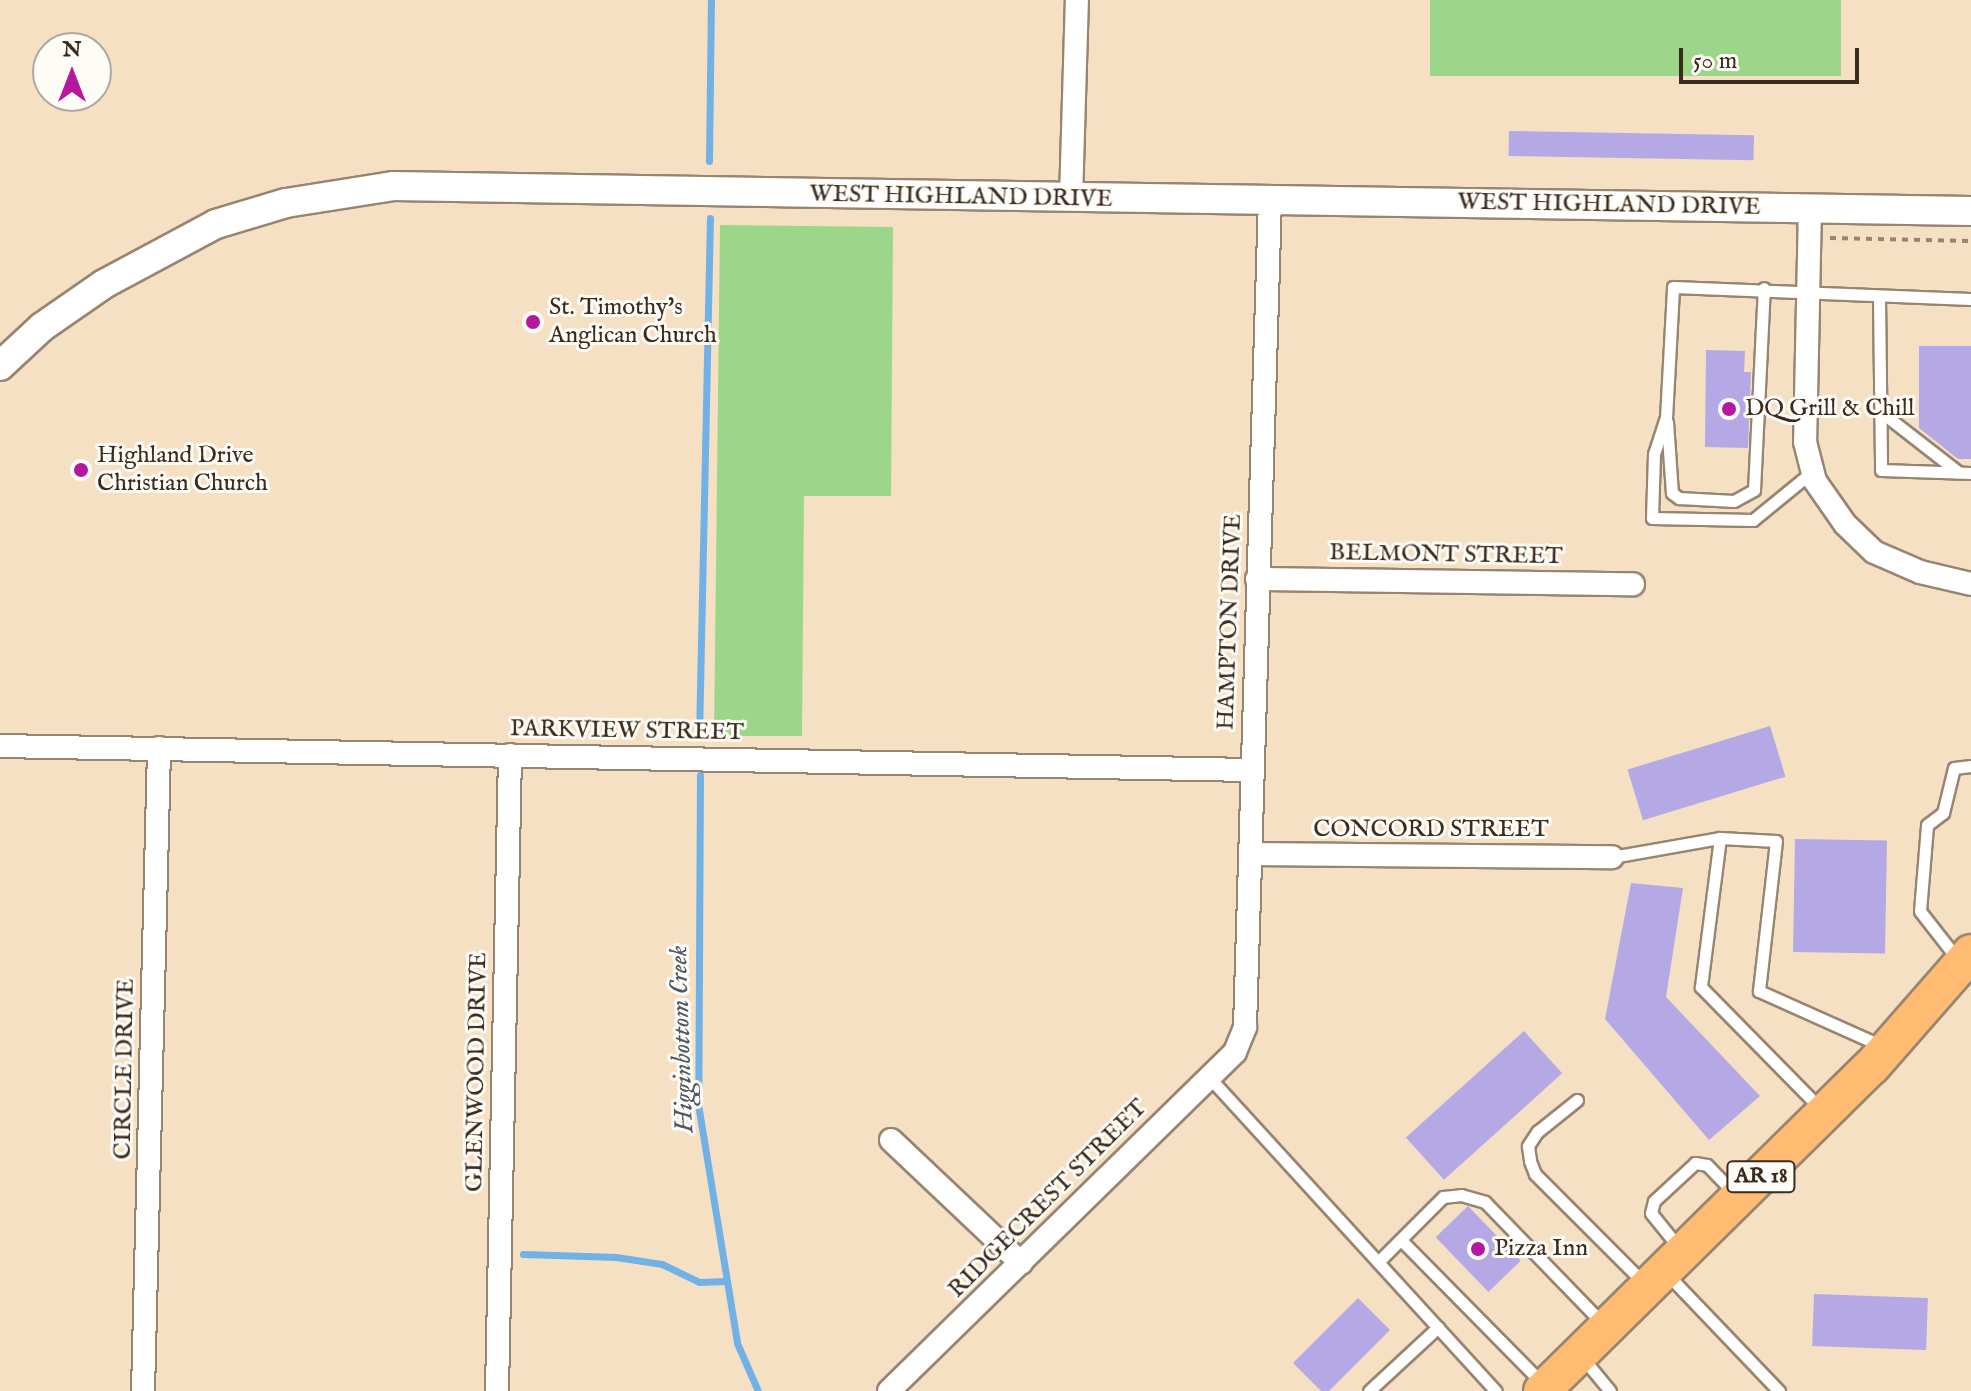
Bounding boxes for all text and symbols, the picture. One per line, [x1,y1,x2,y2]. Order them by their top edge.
north arrow [32,32,112,112]
scale bar [1683,32,1863,82]
text: N [62,36,82,64]
text: 50 m [1693,46,1737,77]
street label: WEST HIGHLAND DRIVE [809,180,1113,214]
street label: WEST HIGHLAND DRIVE [1457,188,1761,222]
place label: St. Timothy's Anglican Church [549,294,717,350]
marker: St. Timothy's Anglican Church [524,313,542,331]
place label: DQ Grill & Chill [1745,395,1915,423]
marker: DQ Grill & Chill [1720,400,1738,418]
place label: Highland Drive Christian Church [97,442,268,498]
marker: Highland Drive Christian Church [72,461,90,479]
street label: HAMPTON DRIVE [1212,513,1248,731]
street label: BELMONT STREET [1329,539,1563,571]
street label: PARKVIEW STREET [510,715,744,747]
street label: CONCORD STREET [1313,816,1549,844]
water label: Higginbottom Creek [663,945,701,1133]
street label: GLENWOOD DRIVE [461,952,493,1192]
street label: CIRCLE DRIVE [109,978,141,1160]
street label: RIDGECREST STREET [943,1094,1153,1304]
road number: AR 18 [1725,1159,1797,1195]
place label: Pizza Inn [1494,1235,1588,1263]
marker: Pizza Inn [1469,1240,1487,1258]

